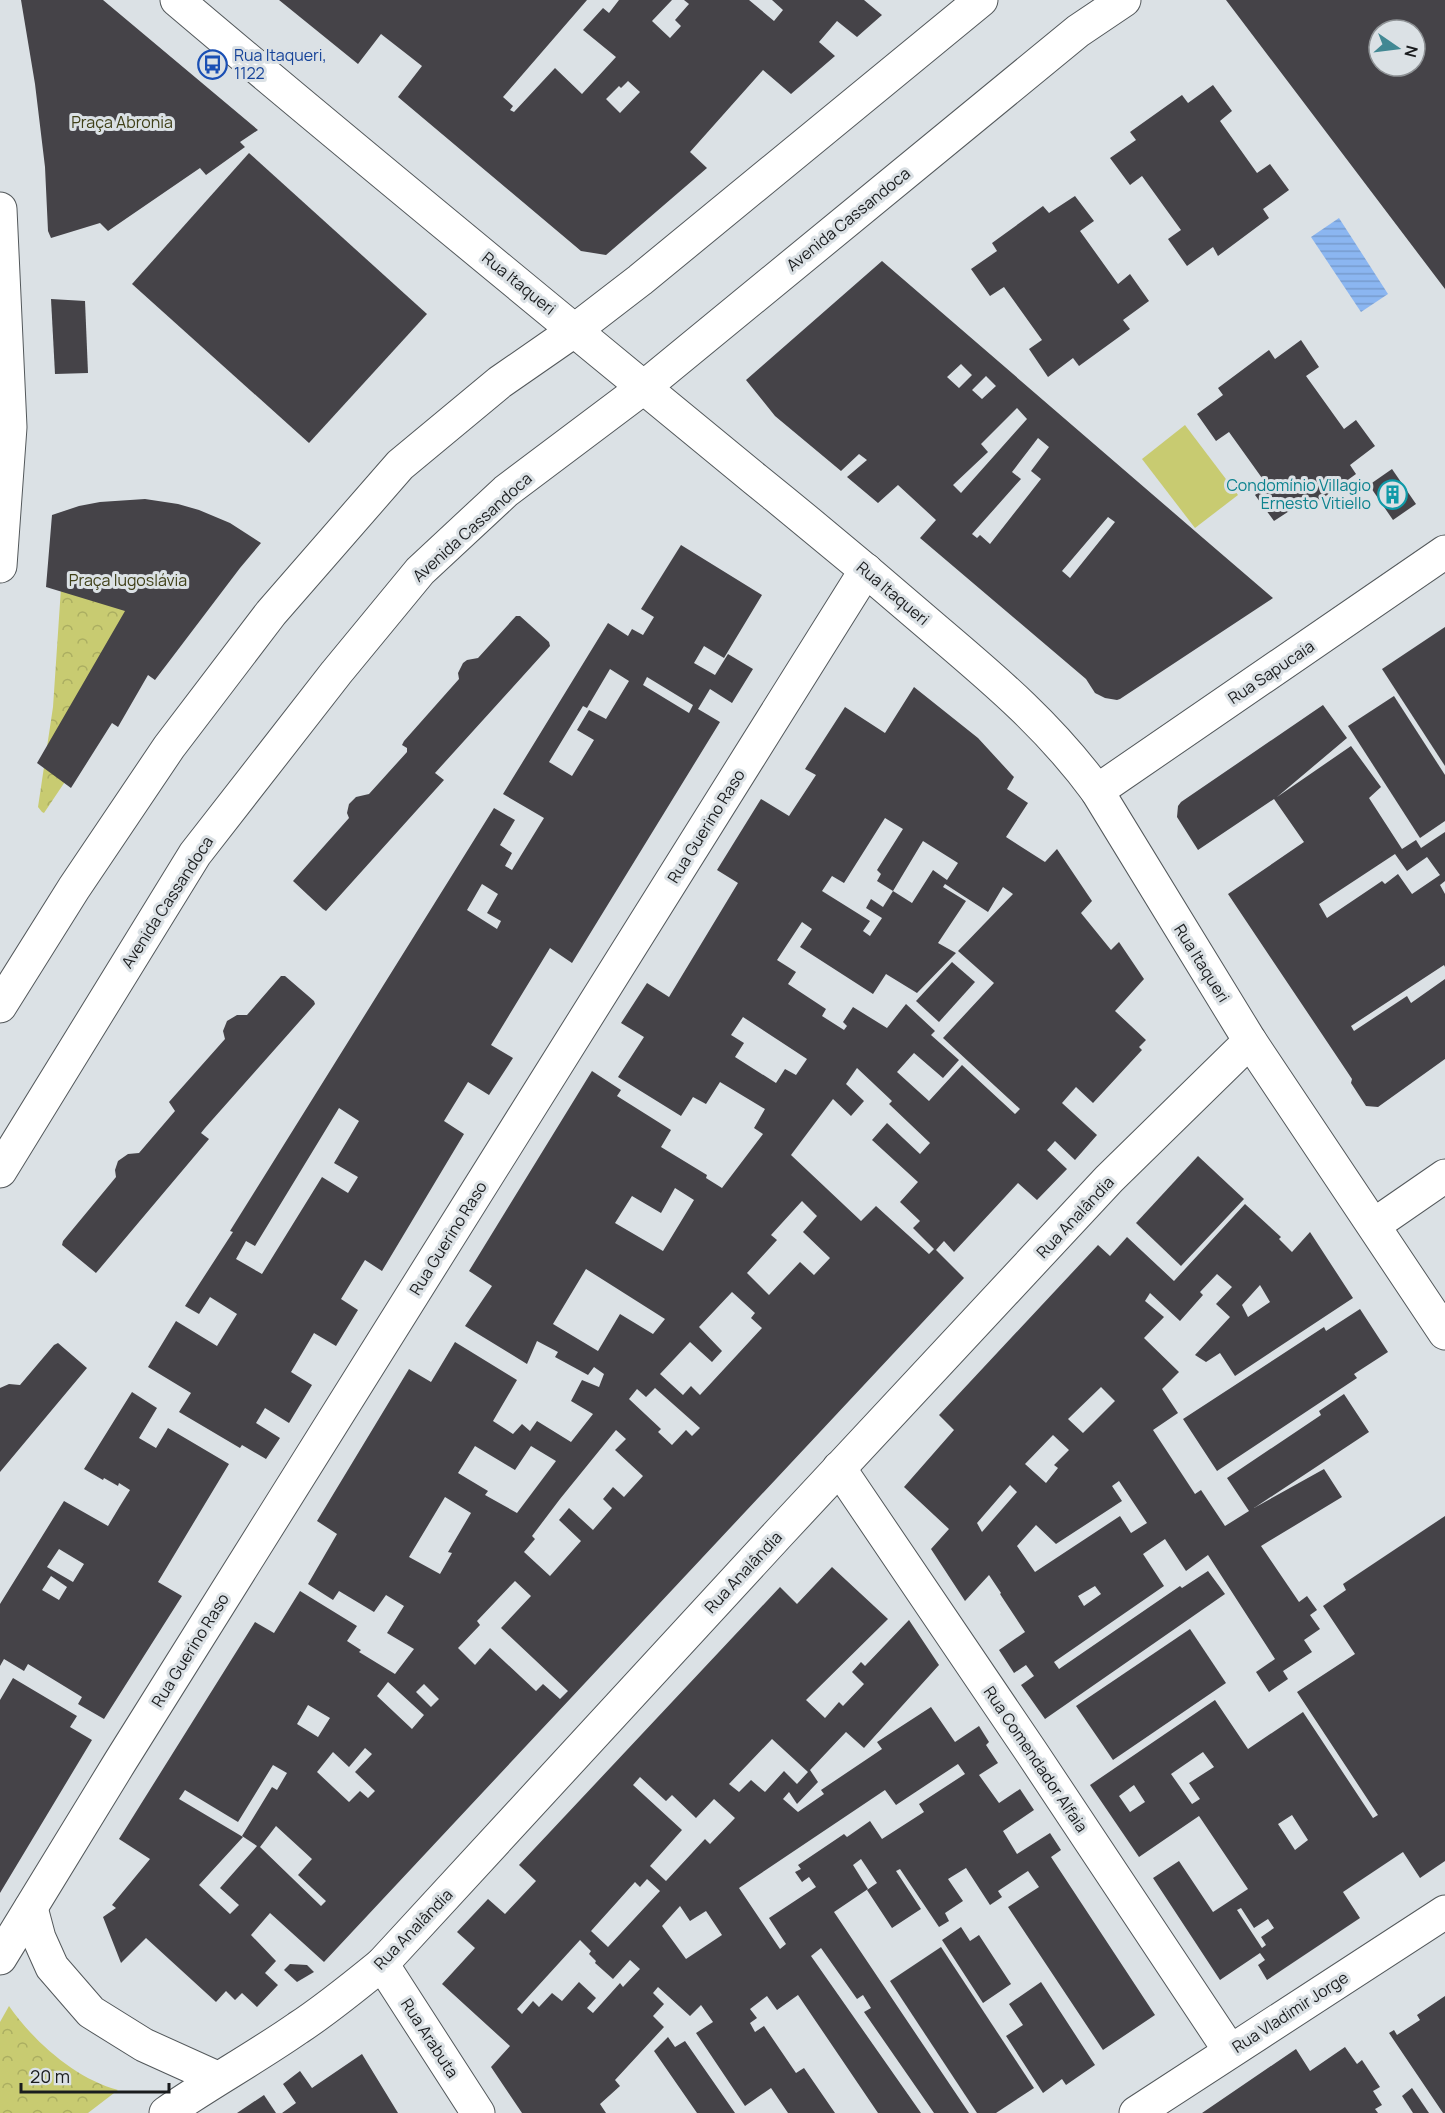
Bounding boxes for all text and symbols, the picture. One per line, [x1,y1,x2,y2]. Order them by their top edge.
north arrow [1367,18,1427,78]
text: N [1399,43,1424,60]
place label: Rua Itaqueri, 1122 [234,44,327,84]
bus stop icon: Rua Itaqueri, 1122 [197,48,229,80]
park label: Praça Abronia [71,111,173,133]
street label: Avenida Cassandoca [781,162,915,276]
street label: Rua Itaqueri [478,247,560,319]
street label: Avenida Cassandoca [408,468,536,586]
place label: Condomínio Villagio Ernesto Vitiello [1226,474,1371,514]
building icon: Condomínio Villagio Ernesto Vitiello [1376,478,1408,510]
street label: Rua Itaqueri [852,556,934,630]
park label: Praça Iugoslávia [69,569,187,591]
street label: Rua Sapucaia [1224,635,1318,709]
street label: Rua Guerino Raso [662,765,750,887]
street label: Avenida Cassandoca [116,832,218,972]
street label: Rua Itaqueri [1169,920,1235,1006]
street label: Rua Analândia [1031,1171,1119,1263]
street label: Rua Guerino Raso [404,1177,492,1299]
street label: Rua Analândia [699,1526,787,1618]
street label: Rua Guerino Raso [146,1589,234,1711]
street label: Rua Comendador Alfaia [979,1682,1093,1836]
street label: Rua Analândia [369,1884,457,1974]
street label: Rua Vladimir Jorge [1228,1966,1352,2058]
street label: Rua Arabuta [396,1994,464,2082]
scale bar [21,2056,170,2094]
text: 20 m [30,2064,70,2088]

